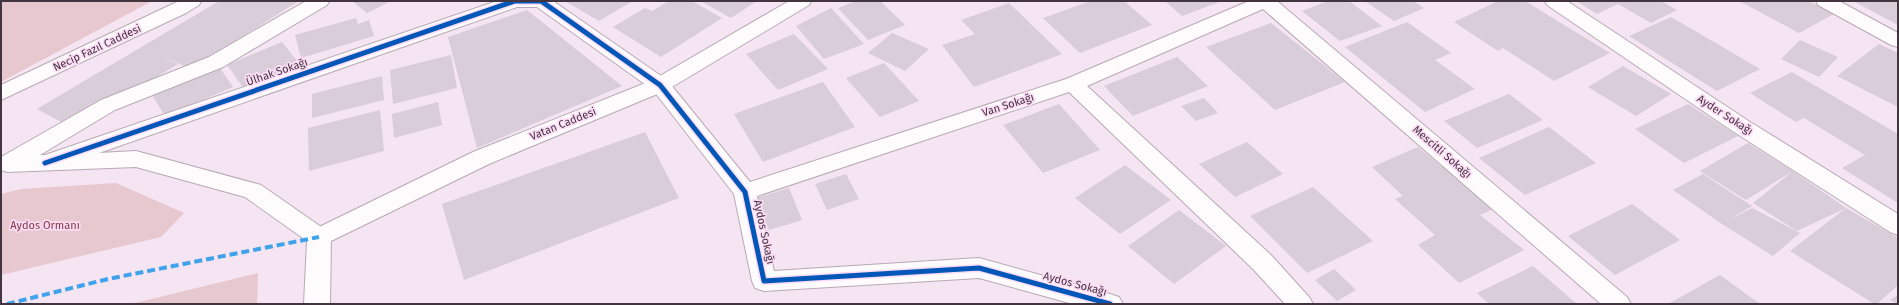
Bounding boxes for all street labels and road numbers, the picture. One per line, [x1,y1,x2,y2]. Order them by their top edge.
street label: Necip Fazıl Caddesi [51,22,143,74]
street label: Ülhak Sokağı [244,54,309,89]
street label: Van Sokağı [980,91,1036,119]
street label: Ayder Sokağı [1695,92,1755,138]
street label: Vatan Caddesi [528,105,598,143]
street label: Mescitli Sokağı [1410,123,1474,181]
street label: Aydos Sokağı [751,199,777,265]
street label: Aydos Sokağı [1042,269,1108,299]

